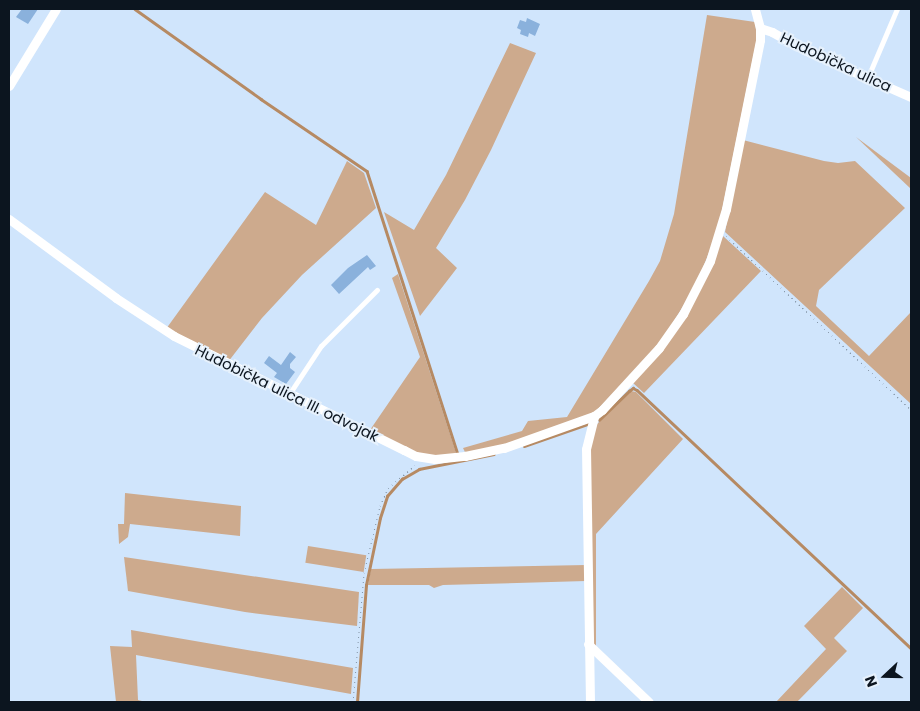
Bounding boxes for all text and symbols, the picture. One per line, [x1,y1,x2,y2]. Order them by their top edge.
street label: Hudobička ulica [777,28,895,96]
street label: Hudobička ulica III. odvojak [192,341,382,445]
north arrow [860,651,910,701]
text: N [860,673,882,690]

